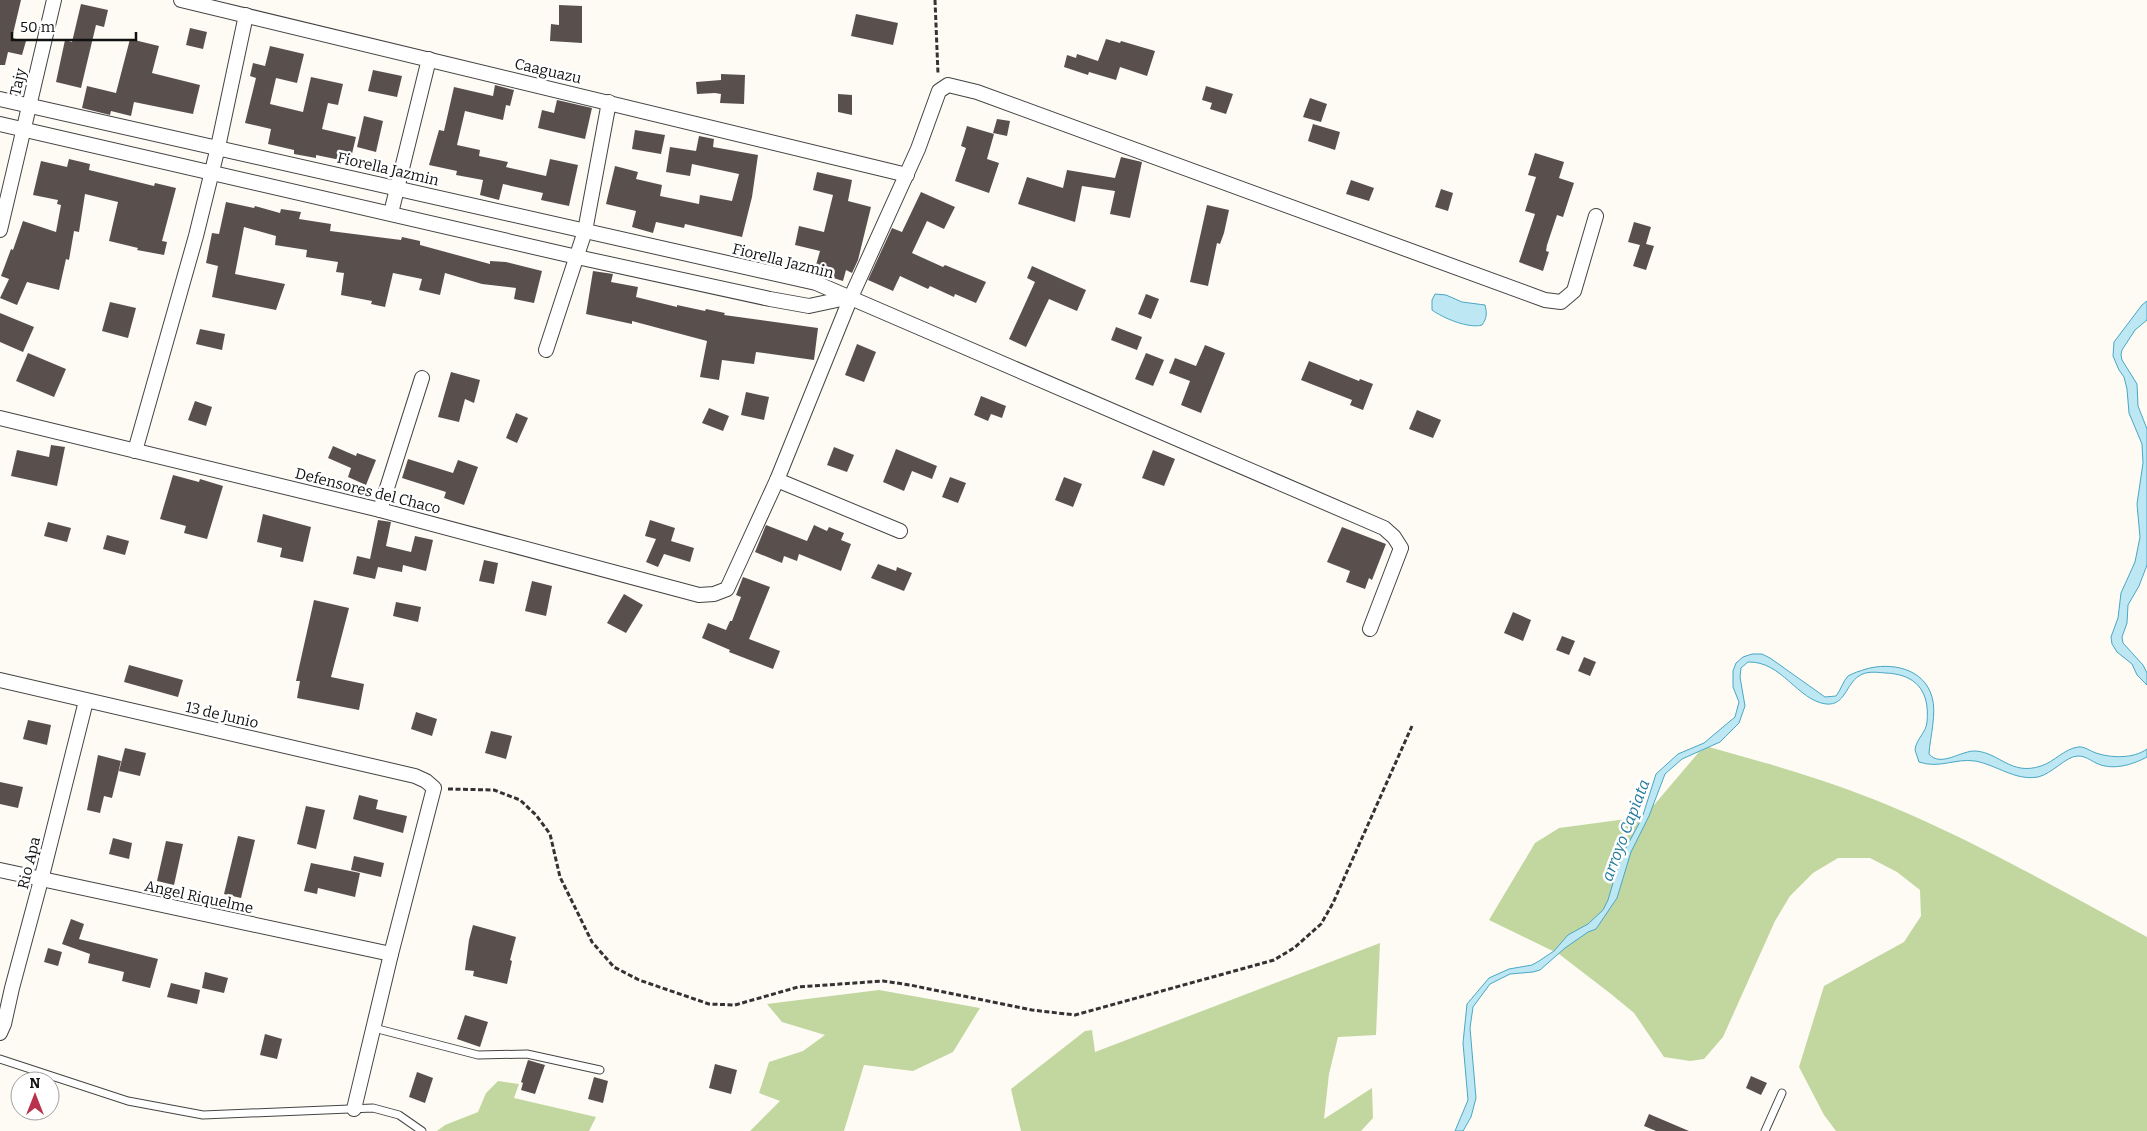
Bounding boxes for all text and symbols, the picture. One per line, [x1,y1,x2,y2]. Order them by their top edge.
scale bar [12,10,136,42]
text: 50 m [20,18,56,36]
street label: Caaguazu [513,55,583,87]
street label: Tajy [6,66,30,98]
street label: Fiorella Jazmin [335,149,441,190]
street label: Fiorella Jazmin [730,240,836,282]
street label: Defensores del Chaco [293,464,443,518]
street label: 13 de Junio [184,698,260,732]
water label: arroyo Capiata [1597,777,1654,884]
street label: Rio Apa [14,835,44,891]
street label: Angel Riquelme [143,877,255,917]
north arrow [10,1071,60,1121]
text: N [30,1075,41,1092]

